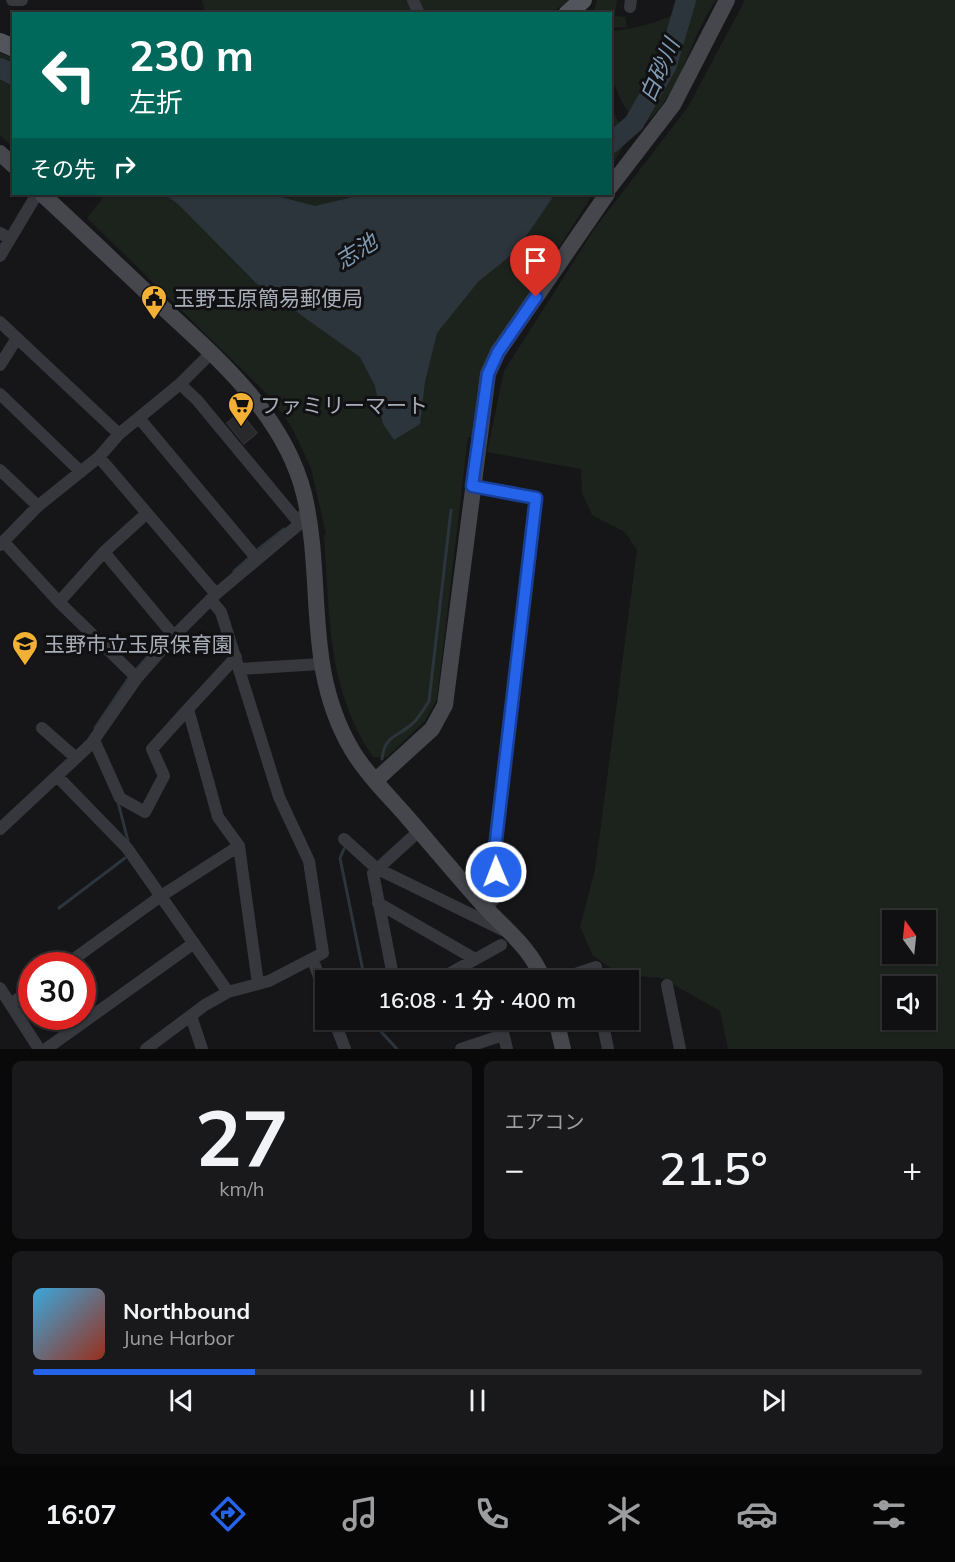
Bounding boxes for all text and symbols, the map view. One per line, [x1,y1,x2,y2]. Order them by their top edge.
text: 230 m [129,29,254,82]
water label: 白砂川 [633,32,686,106]
icon: left [30,36,108,114]
text: 左折 [129,85,183,119]
icon: right [108,150,141,183]
text: その先 [30,155,96,183]
water label: 志池 [330,226,384,275]
pin [510,235,561,297]
icon: arrive [519,244,552,277]
public building icon: 玉野玉原簡易郵便局 [139,283,169,321]
place label: 玉野玉原簡易郵便局 [174,285,363,311]
supermarket icon: ファミリーマート [226,390,256,428]
place label: ファミリーマート [260,392,428,418]
school or university icon: 玉野市立玉原保育園 [10,629,40,667]
place label: 玉野市立玉原保育園 [44,631,233,657]
position arrow [464,840,528,904]
north arrow [882,910,936,964]
map controls [882,910,936,1030]
speed limit sign: 30 [18,952,96,1030]
button: sound [882,976,936,1030]
text: 16:08 · 1 分 · 400 m [378,986,576,1014]
text: 27 [195,1088,289,1186]
text: エアコン [505,1109,585,1134]
text: 21.5° [659,1140,768,1196]
text: − [505,1148,524,1189]
text: + [902,1148,922,1189]
text: km/h [219,1176,264,1201]
text: Northbound [123,1297,250,1325]
text: June Harbor [123,1325,234,1350]
icon: previous [165,1384,198,1417]
icon: pause [461,1384,494,1417]
icon: next [757,1384,790,1417]
icon: directions [207,1493,249,1535]
icon: music [339,1493,381,1535]
icon: phone [471,1493,513,1535]
icon: climate [603,1493,645,1535]
icon: car [736,1493,778,1535]
icon: filters [868,1493,910,1535]
text: 16:07 [45,1497,117,1531]

